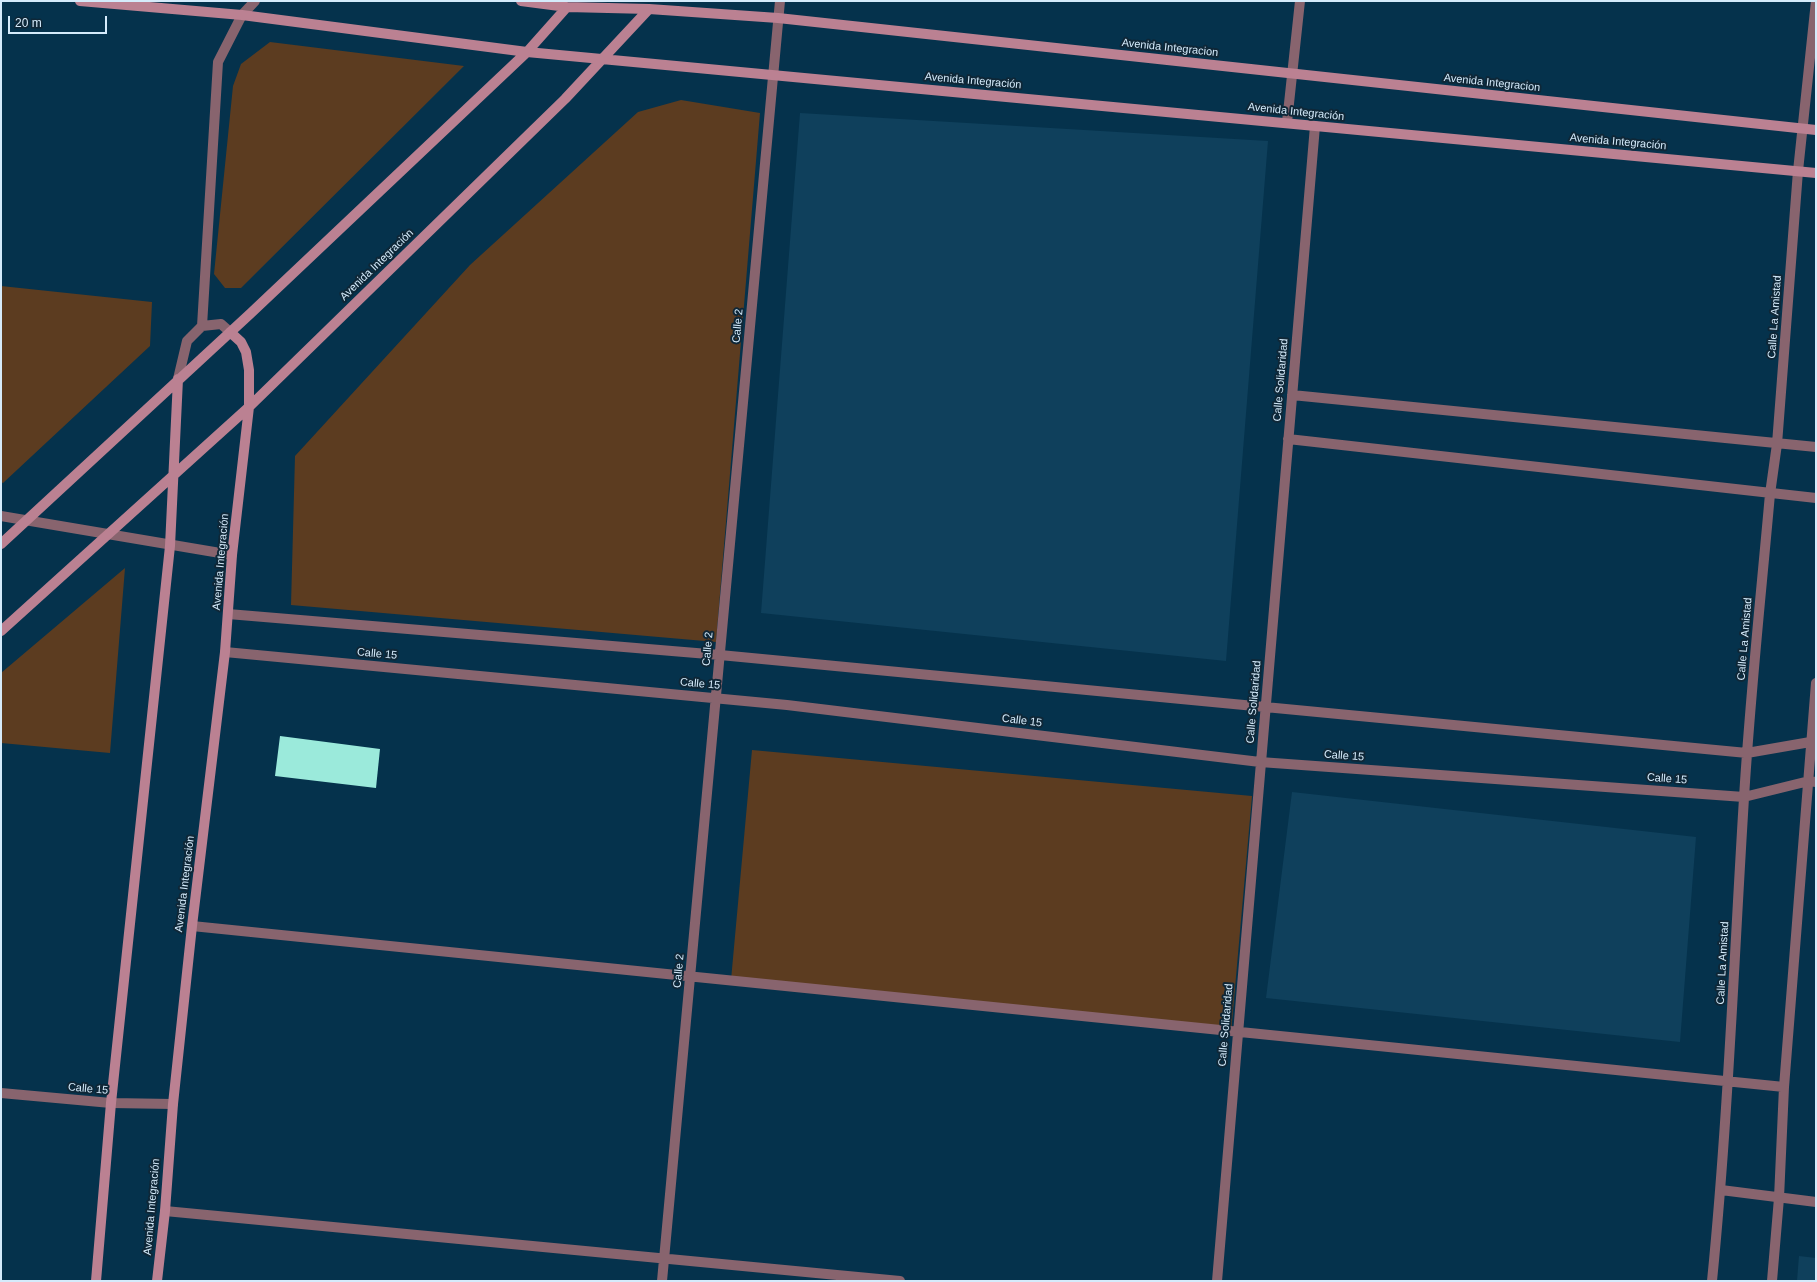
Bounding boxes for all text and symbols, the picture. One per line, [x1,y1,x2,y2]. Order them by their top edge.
scale bar [10,8,109,34]
text: 20 m [15,16,42,30]
street label: Avenida Integracion [1121,36,1219,60]
street label: Avenida Integración [924,70,1022,92]
street label: Avenida Integracion [1443,71,1541,95]
street label: Avenida Integración [1247,100,1345,124]
street label: Avenida Integración [1569,131,1667,153]
street label: Avenida Integración [338,227,416,303]
street label: Calle La Amistad [1766,275,1784,359]
street label: Calle 2 [730,308,746,344]
street label: Calle Solidaridad [1271,338,1291,422]
street label: Avenida Integración [210,513,232,611]
street label: Calle La Amistad [1735,597,1755,681]
street label: Calle 2 [700,631,716,667]
street label: Calle 15 [356,646,398,662]
street label: Calle Solidaridad [1244,660,1264,744]
street label: Calle 15 [679,676,721,692]
street label: Calle 15 [1001,712,1043,730]
street label: Calle 15 [1323,748,1365,764]
street label: Calle 15 [1646,771,1688,787]
street label: Avenida Integración [173,835,197,933]
street label: Calle La Amistad [1714,921,1732,1005]
street label: Calle 2 [671,953,687,989]
street label: Calle Solidaridad [1216,983,1236,1067]
street label: Calle 15 [67,1081,109,1097]
street label: Avenida Integración [141,1158,163,1256]

